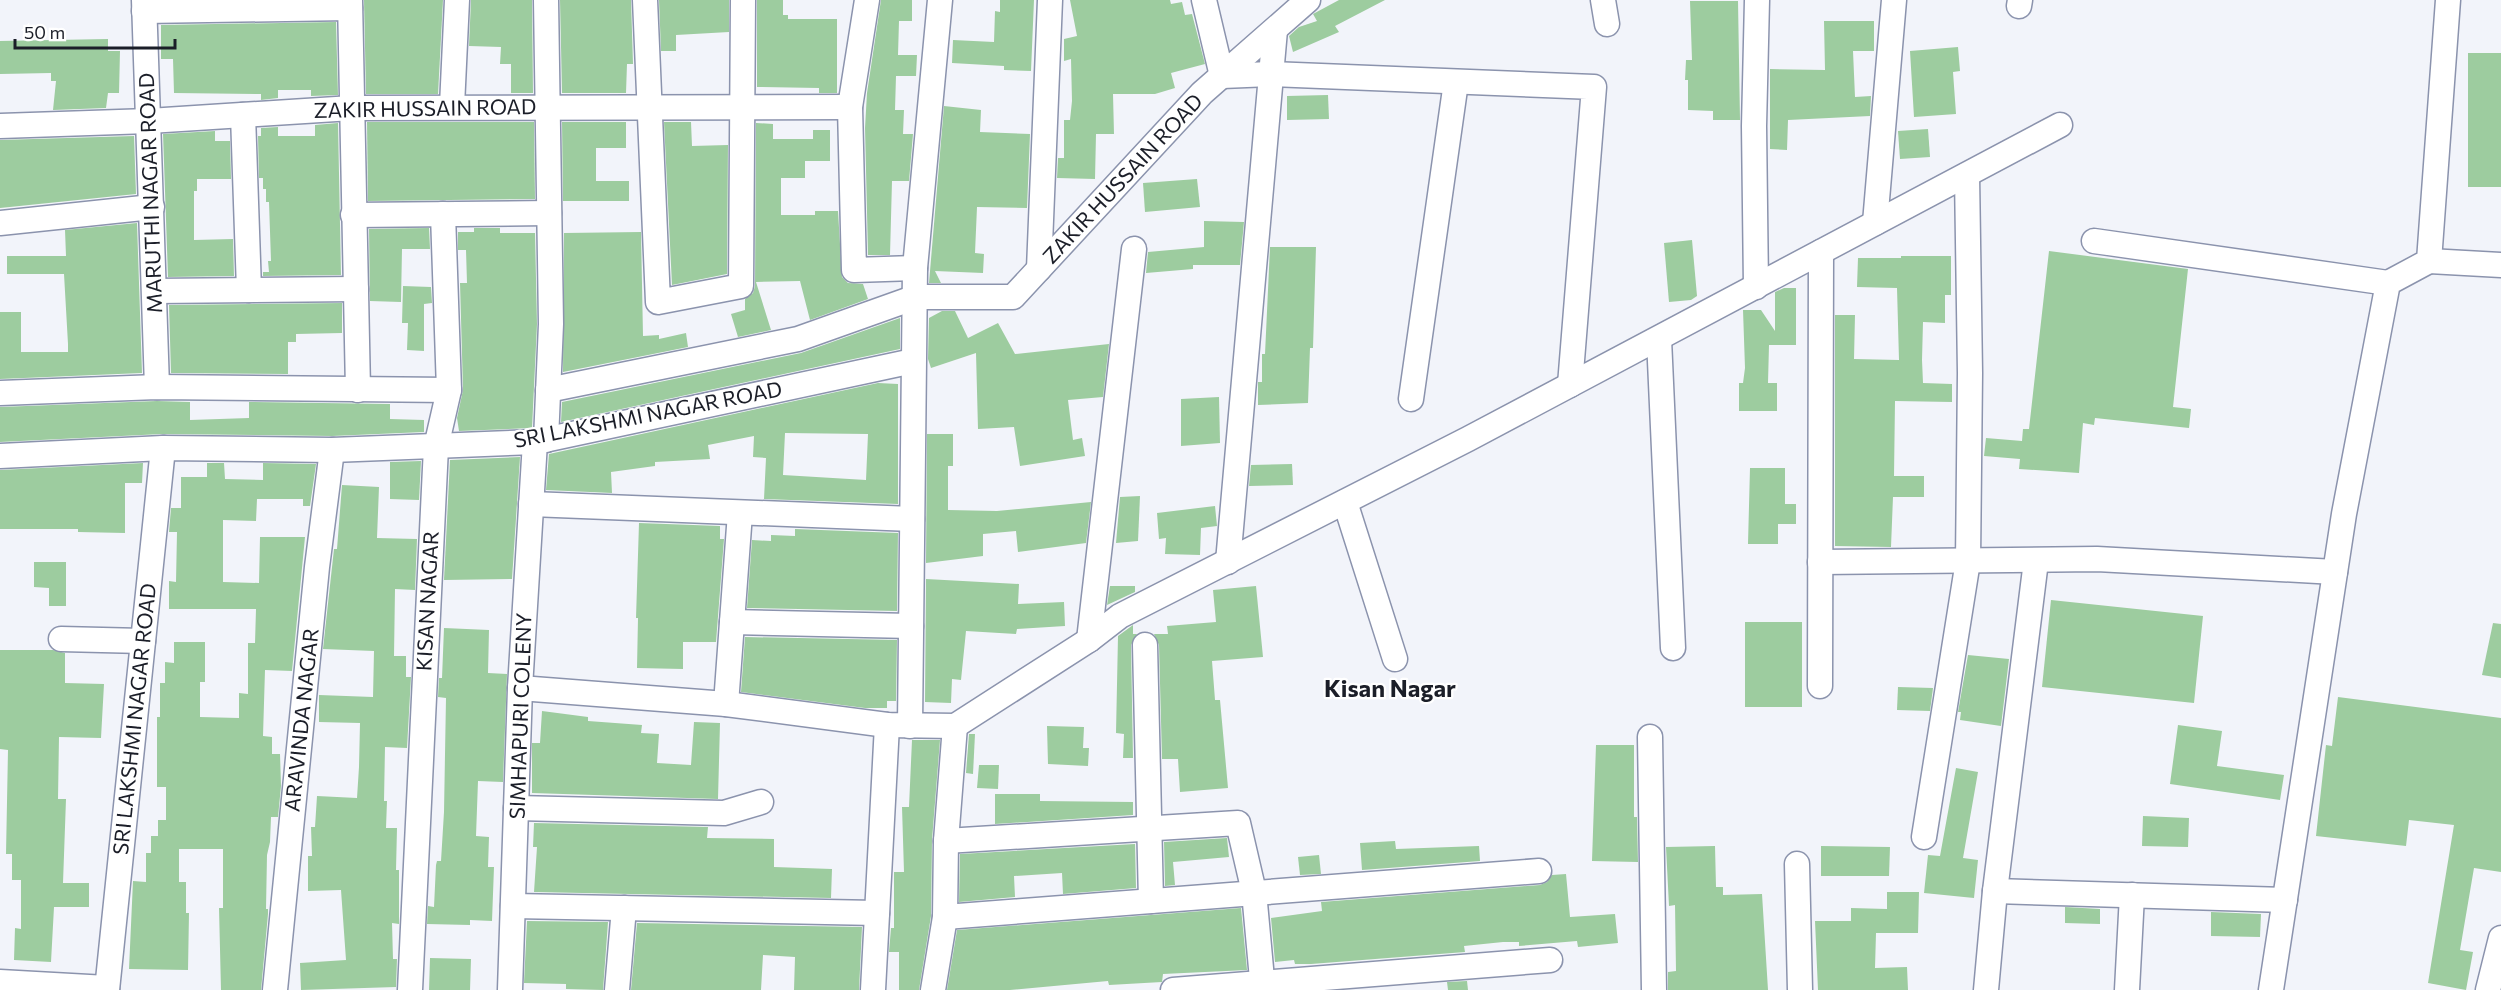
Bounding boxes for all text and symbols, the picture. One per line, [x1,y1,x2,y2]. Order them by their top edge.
scale bar [15,12,176,50]
text: 50 m [24,21,65,43]
street label: MARUTHI NAGAR ROAD [133,72,166,314]
street label: ZAKIR HUSSAIN ROAD [1037,88,1207,268]
street label: ZAKIR HUSSAIN ROAD [313,93,537,122]
street label: SRI LAKSHMI NAGAR ROAD [511,375,784,452]
street label: KISAN NAGAR [410,530,443,672]
street label: SRI LAKSHMI NAGAR ROAD [107,582,160,856]
street label: SIMHAPURI COLENY [503,612,536,820]
street label: ARAVINDA NAGAR [278,627,323,813]
district label: Kisan Nagar [1324,673,1456,702]

